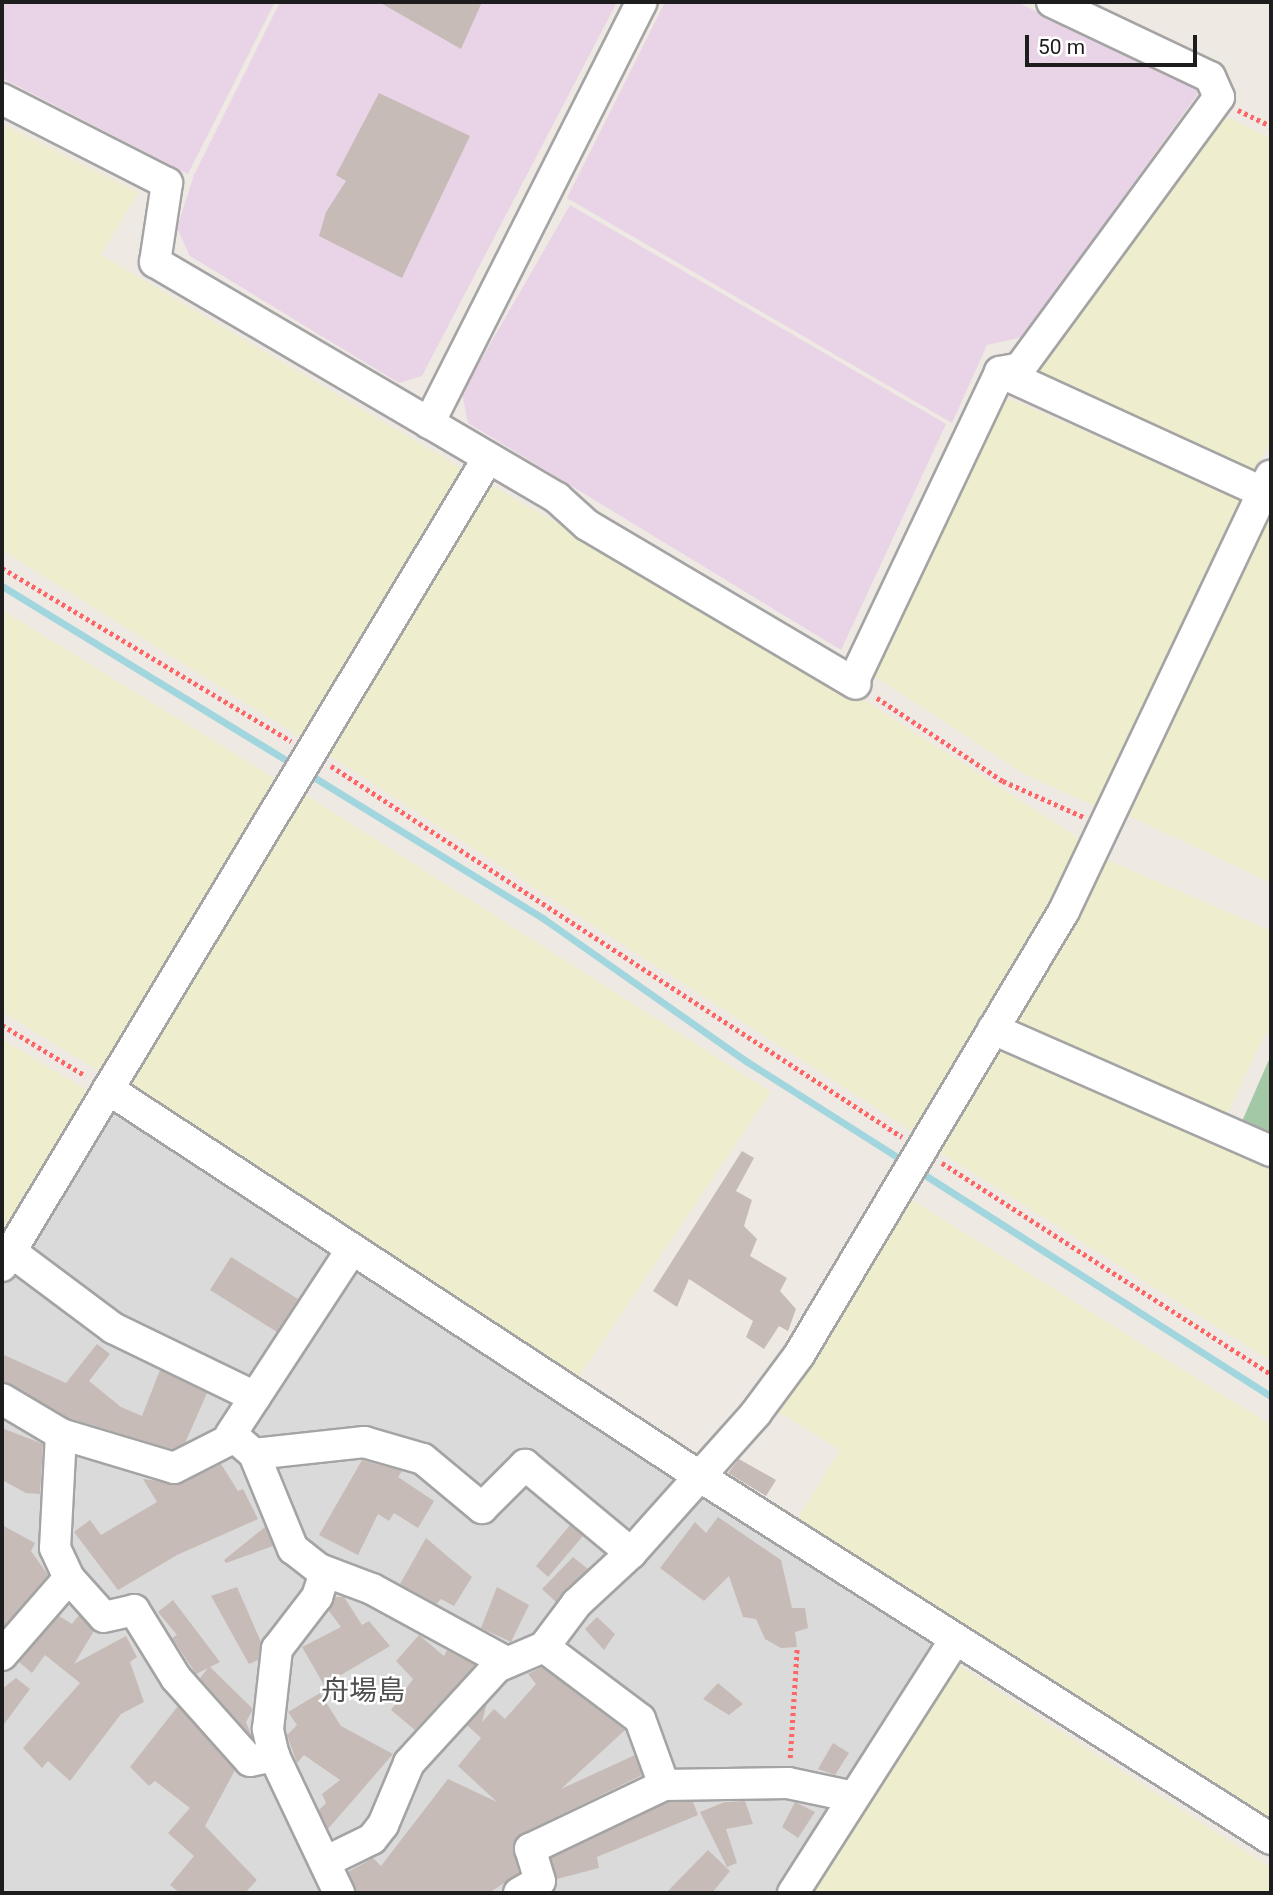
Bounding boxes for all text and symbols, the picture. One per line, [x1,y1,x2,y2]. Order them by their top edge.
scale bar [1028,21,1200,65]
text: 50 m [1038,35,1085,59]
district label: 舟場島 [321,1674,405,1708]

